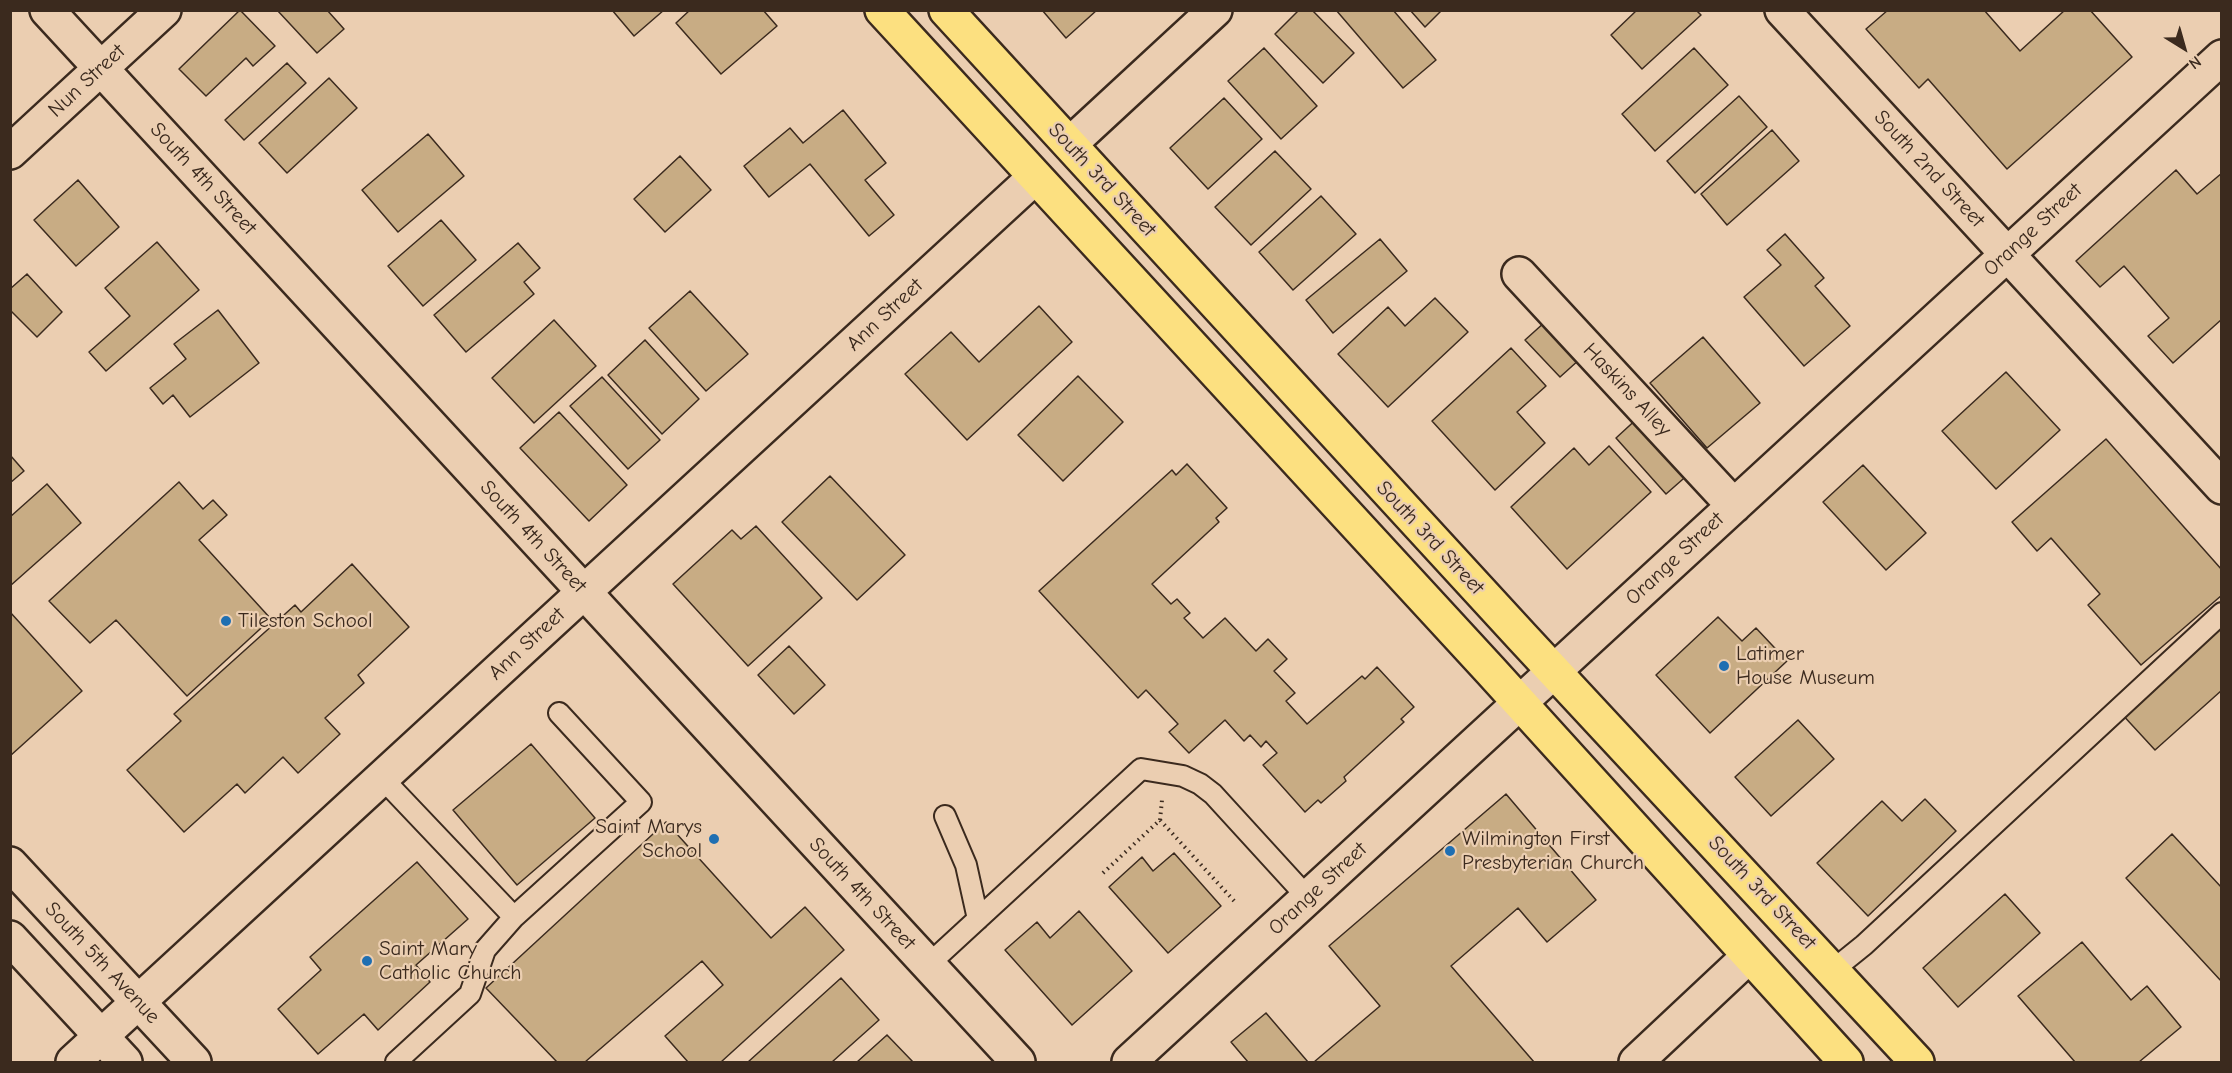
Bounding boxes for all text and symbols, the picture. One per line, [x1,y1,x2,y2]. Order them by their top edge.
north arrow [2154,18,2214,78]
street label: Nun Street [43,39,131,123]
text: N [2185,52,2204,73]
street label: South 2nd Street [1868,105,1990,233]
street label: South 4th Street [144,117,262,241]
street label: South 3rd Street [1043,118,1161,242]
street label: Orange Street [1979,178,2087,282]
street label: Ann Street [842,273,928,357]
street label: Haskins Alley [1577,338,1677,442]
street label: South 4th Street [474,475,592,599]
street label: South 3rd Street [1371,476,1489,600]
street label: Orange Street [1621,507,1729,611]
street label: Ann Street [484,602,570,686]
place label: Tileston School [238,608,373,634]
marker: Tileston School [219,614,233,628]
place label: Latimer House Museum [1736,641,1875,691]
marker: Latimer House Museum [1717,659,1731,673]
place label: Saint Marys School [595,814,702,864]
place label: Wilmington First Presbyterian Church [1462,826,1644,876]
street label: South 3rd Street [1703,831,1821,955]
marker: Saint Marys School [707,832,721,846]
street label: South 4th Street [803,832,921,956]
street label: Orange Street [1264,837,1372,941]
marker: Wilmington First Presbyterian Church [1443,844,1457,858]
street label: South 5th Avenue [39,897,165,1029]
place label: Saint Mary Catholic Church [379,936,522,986]
marker: Saint Mary Catholic Church [360,954,374,968]

